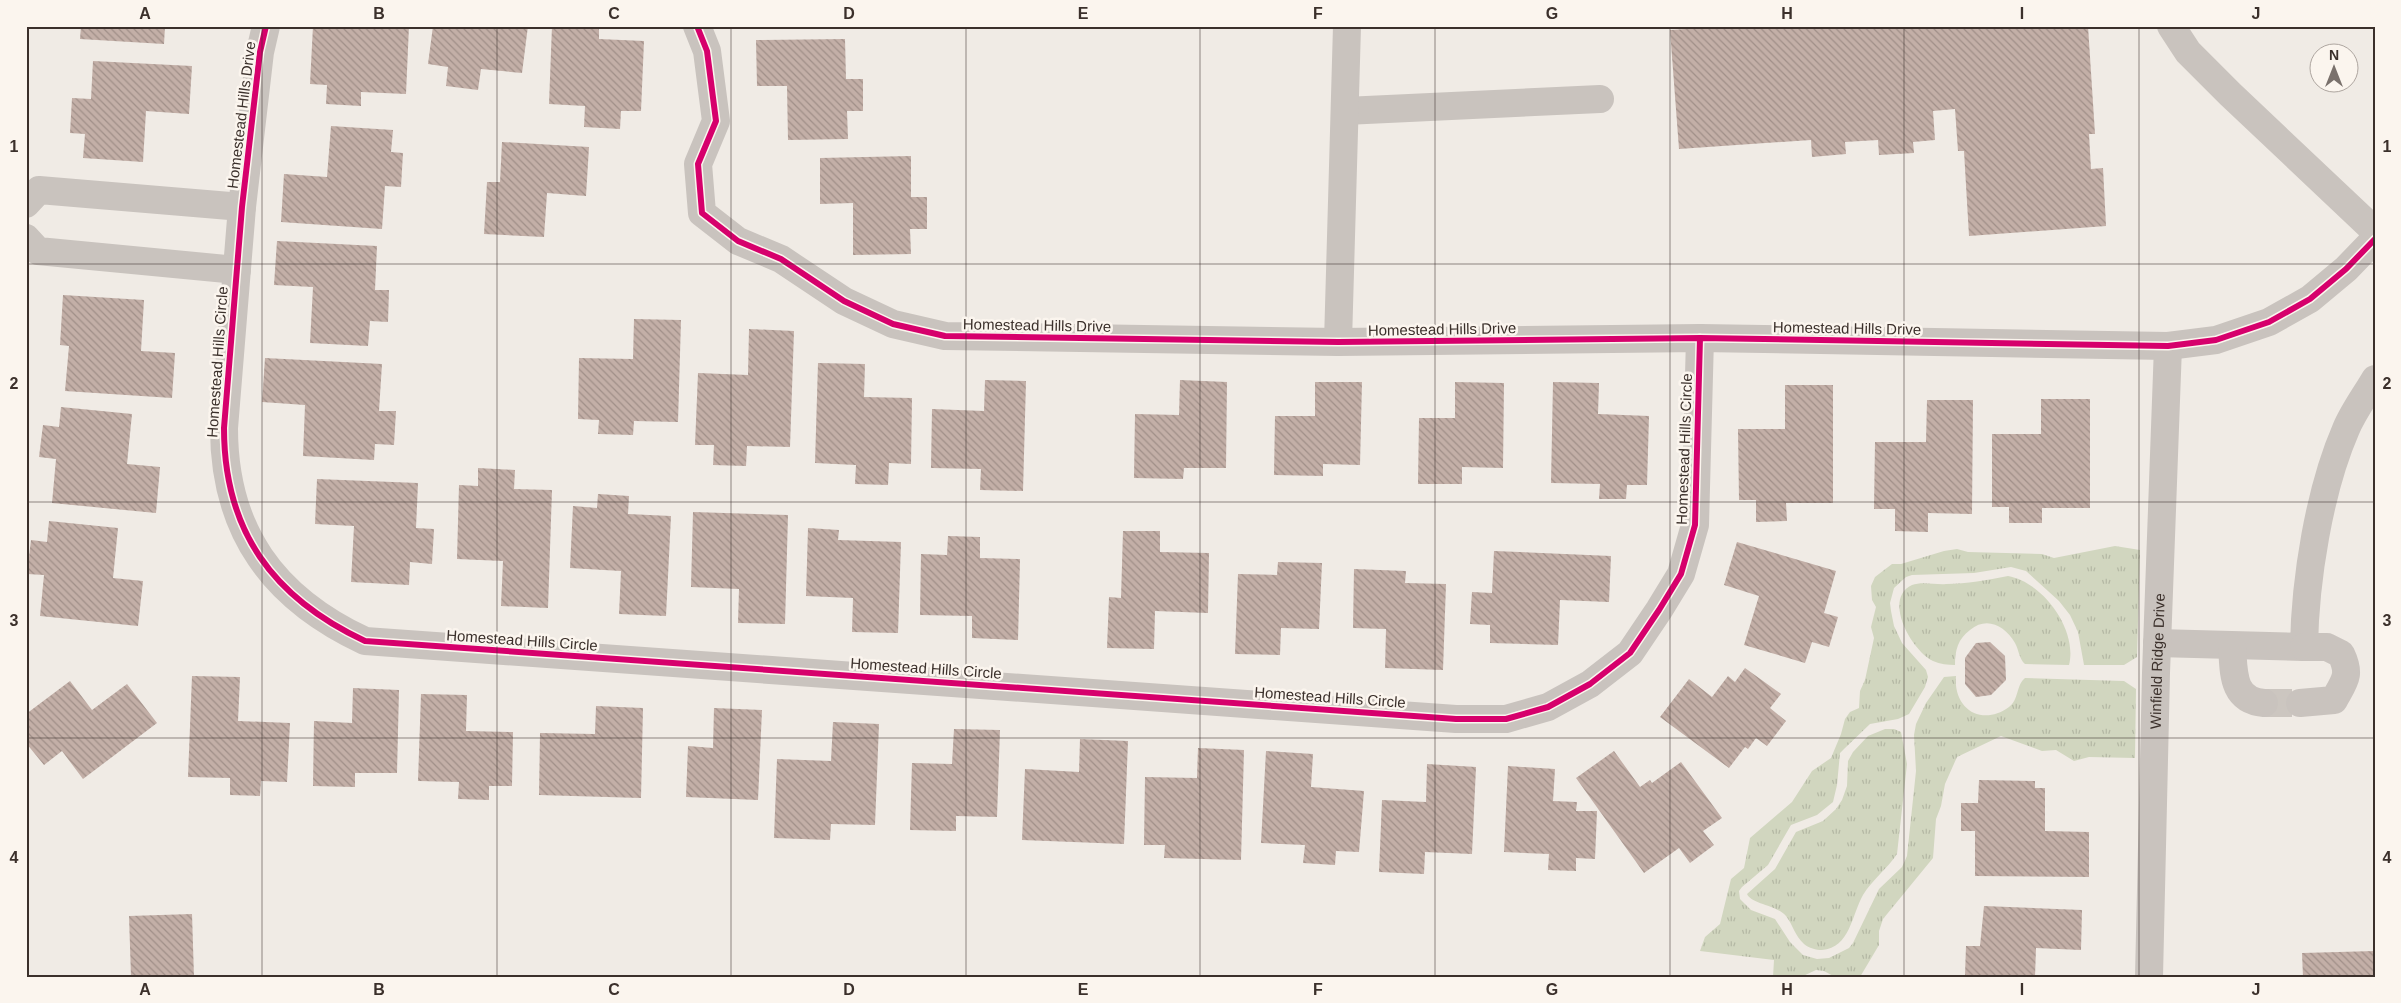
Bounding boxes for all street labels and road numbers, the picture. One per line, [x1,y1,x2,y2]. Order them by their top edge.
street label: Homestead Hills Drive [224,40,258,190]
street label: Homestead Hills Circle [203,286,231,438]
street label: Homestead Hills Drive [963,315,1111,335]
street label: Homestead Hills Drive [1773,318,1921,338]
street label: Homestead Hills Drive [1368,319,1516,339]
street label: Homestead Hills Circle [1673,373,1695,525]
street label: Winfield Ridge Drive [2146,593,2167,729]
street label: Homestead Hills Circle [446,626,598,654]
street label: Homestead Hills Circle [850,654,1002,682]
street label: Homestead Hills Circle [1254,683,1406,711]

